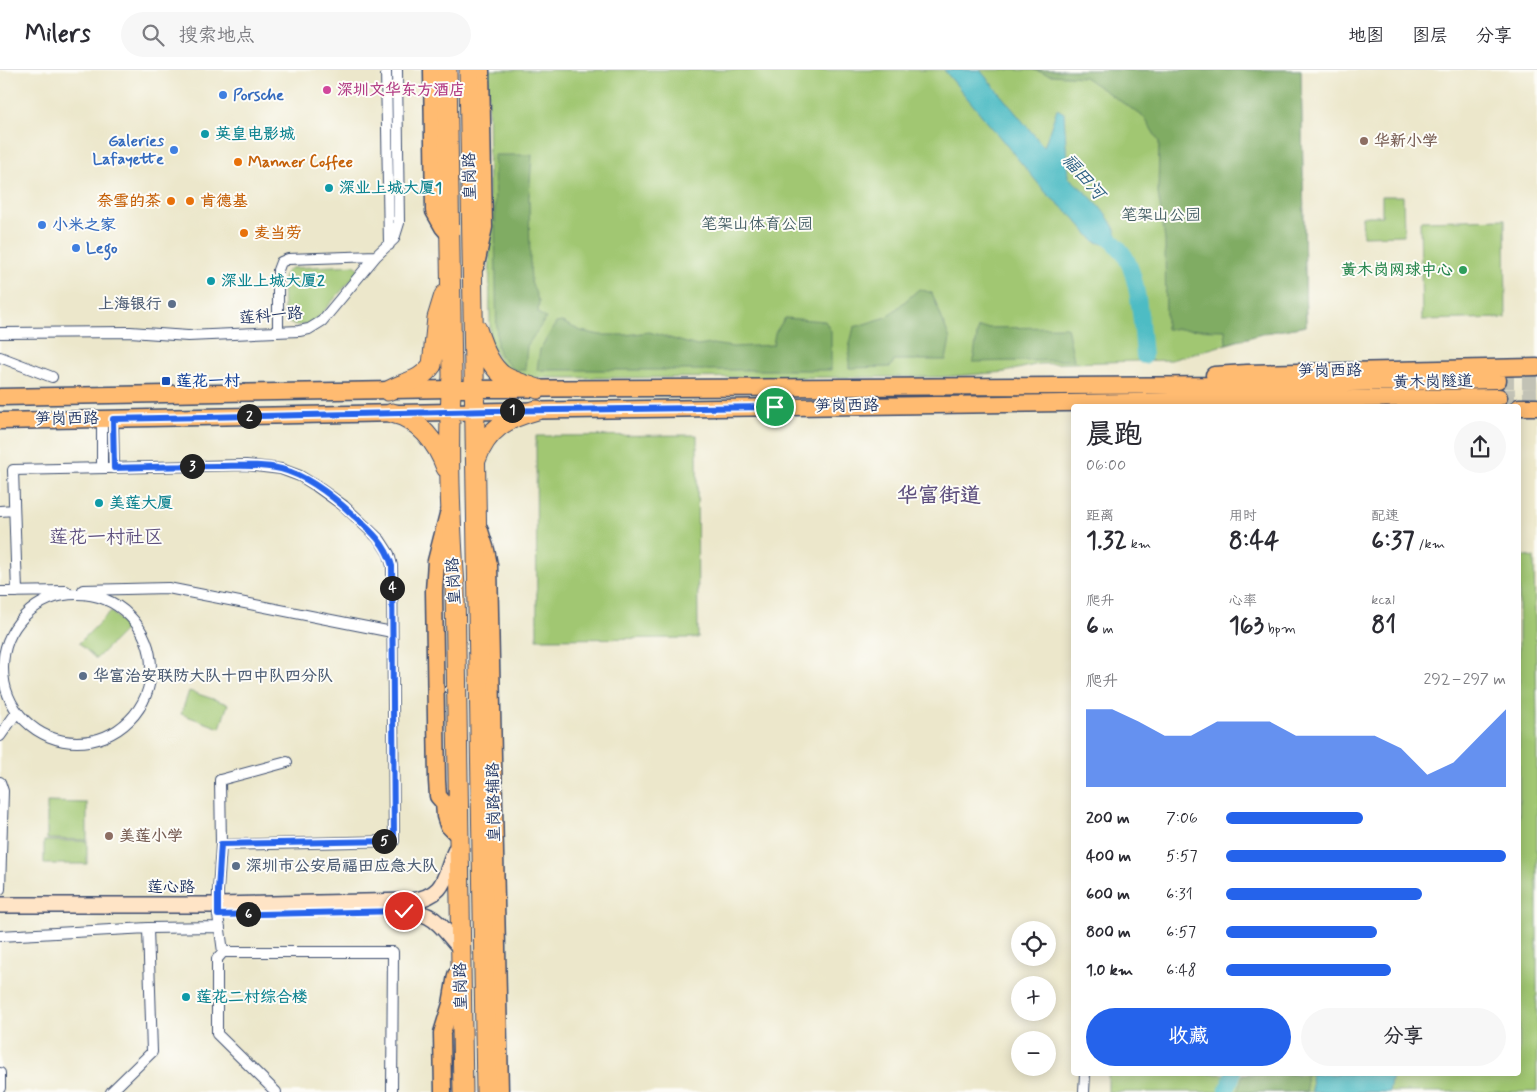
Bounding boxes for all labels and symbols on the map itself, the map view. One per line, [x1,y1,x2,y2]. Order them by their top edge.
place label: 深圳文华东方酒店 [337,80,465,101]
marker: 深圳文华东方酒店 [321,84,333,96]
place label: Porsche [233,85,284,106]
marker: Porsche [217,89,229,101]
place label: 英皇电影城 [215,124,295,145]
marker: 英皇电影城 [199,128,211,140]
place label: Galeries Lafayette [92,131,165,170]
place label: 华新小学 [1374,131,1438,152]
marker: 华新小学 [1358,135,1370,147]
marker: Galeries Lafayette [168,144,180,156]
water label: 福田河 [1056,149,1112,208]
place label: Manner Coffee [248,152,353,173]
street label: 皇岗路 [459,152,481,200]
marker: Manner Coffee [232,156,244,168]
place label: 深业上城大厦1 [339,178,442,199]
marker: 深业上城大厦1 [323,182,335,194]
place label: 奈雪的茶 [97,191,161,212]
place label: 肯德基 [200,191,248,212]
marker: 奈雪的茶 [165,195,177,207]
marker: 肯德基 [184,195,196,207]
park label: 笔架山公园 [1121,205,1201,226]
park label: 笔架山体育公园 [701,214,813,235]
place label: 小米之家 [52,215,116,236]
marker: 小米之家 [36,219,48,231]
place label: 麦当劳 [254,223,302,244]
marker: 麦当劳 [238,227,250,239]
place label: Lego [86,238,118,261]
marker: Lego [70,242,82,254]
place label: 黄木岗网球中心 [1341,260,1453,281]
marker: 黄木岗网球中心 [1457,264,1469,276]
place label: 深业上城大厦2 [221,271,325,292]
marker: 深业上城大厦2 [205,275,217,287]
place label: 上海银行 [98,294,162,315]
marker: 上海银行 [166,298,178,310]
street label: 莲科一路 [238,303,304,329]
street label: 笋岗西路 [1298,360,1362,382]
place label: 莲花一村 [176,371,240,392]
street label: 黄木岗隧道 [1393,371,1473,393]
marker: 莲花一村 [160,375,172,387]
pin [754,386,796,428]
street label: 笋岗西路 [815,395,879,417]
pin: 1 [500,398,524,422]
pin: 2 [236,404,262,428]
street label: 笋岗西路 [35,408,99,430]
pin: 3 [180,454,204,478]
district label: 华富街道 [897,482,981,510]
place label: 美莲大厦 [109,493,173,514]
marker: 美莲大厦 [93,497,105,509]
district label: 莲花一村社区 [49,525,163,550]
street label: 皇岗路 [442,556,466,606]
pin: 4 [380,576,404,600]
place label: 华富治安联防大队十四中队四分队 [93,666,333,687]
marker: 华富治安联防大队十四中队四分队 [77,670,89,682]
street label: 皇岗路辅路 [483,762,505,842]
place label: 美莲小学 [119,826,183,847]
pin: 5 [372,828,396,854]
marker: 美莲小学 [103,830,115,842]
place label: 深圳市公安局福田应急大队 [246,856,438,877]
marker: 深圳市公安局福田应急大队 [230,860,242,872]
street label: 莲心路 [147,877,195,898]
pin [383,890,425,932]
pin: 6 [236,902,260,926]
street label: 皇岗路 [450,962,472,1010]
place label: 莲花二村综合楼 [196,987,308,1008]
marker: 莲花二村综合楼 [180,991,192,1003]

